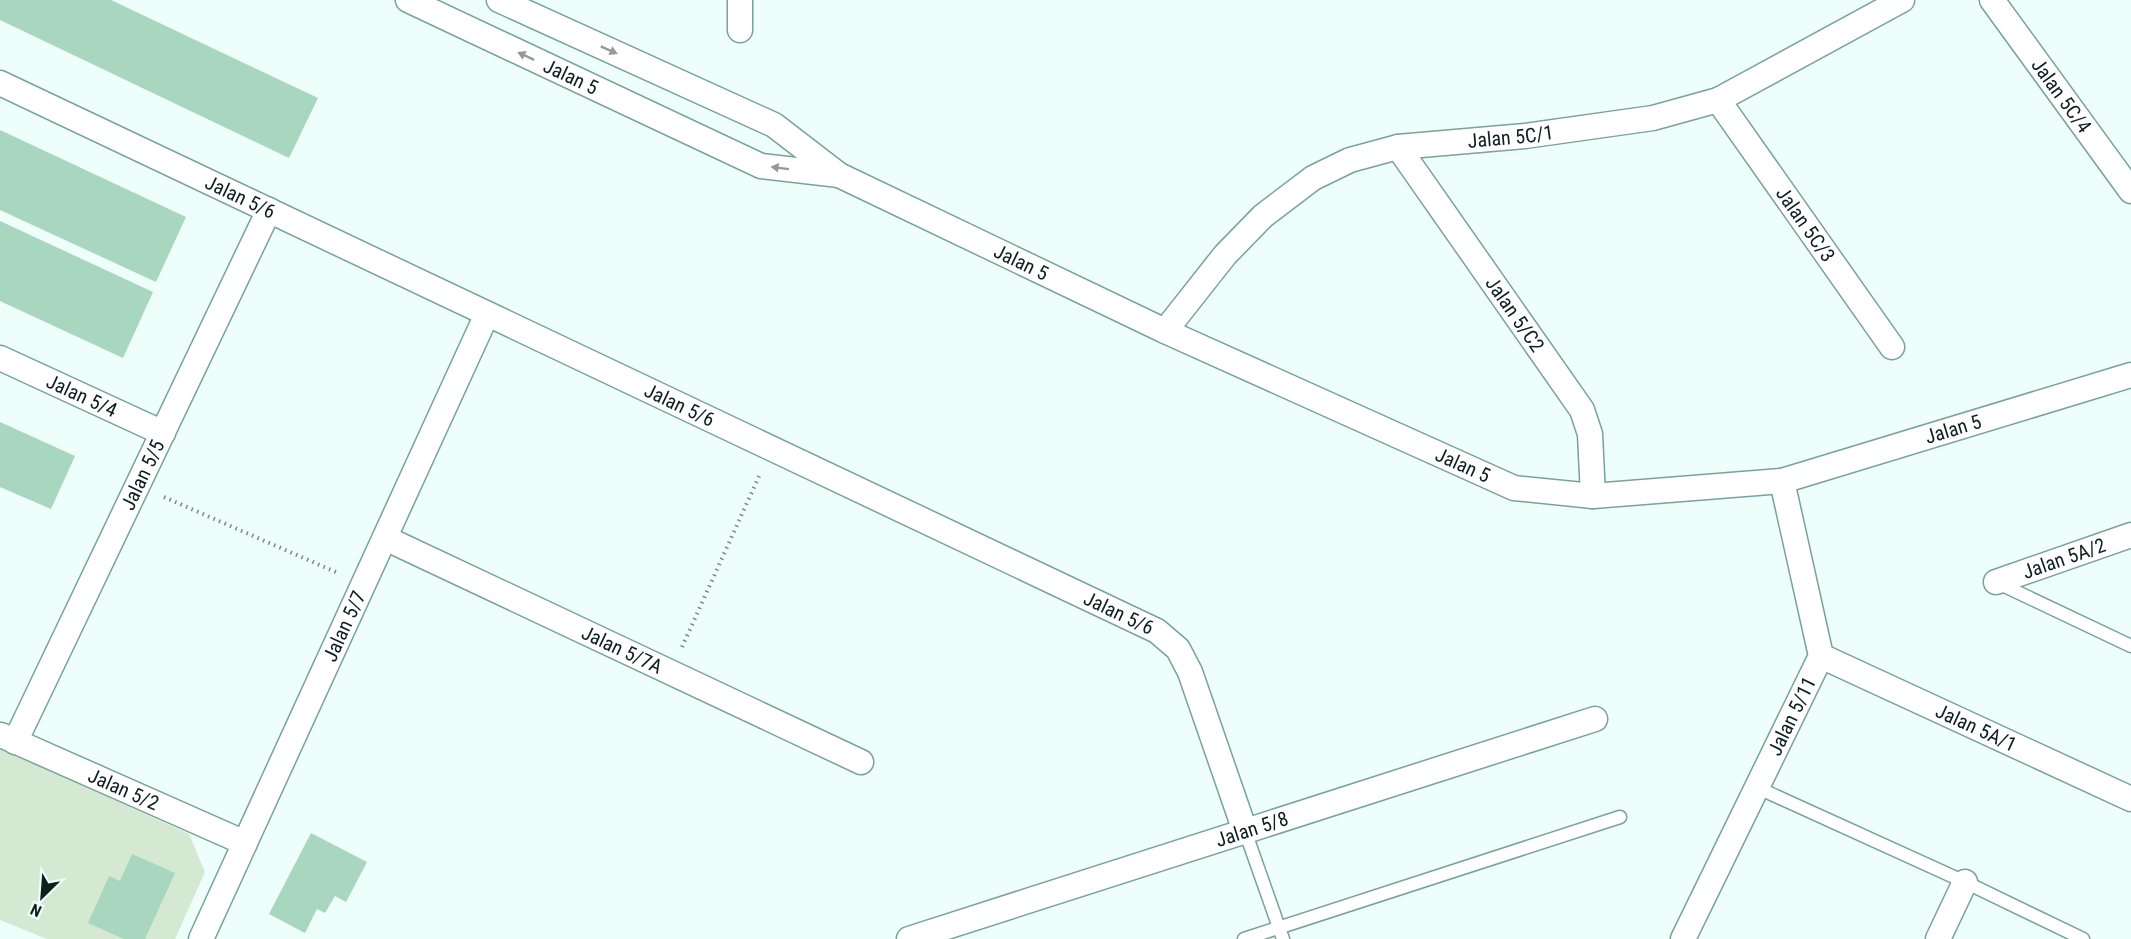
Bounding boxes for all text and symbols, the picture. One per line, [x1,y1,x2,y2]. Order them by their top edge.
one-way arrow [601,46,618,55]
one-way arrow [518,51,535,60]
street label: Jalan 5 [540,53,602,100]
street label: Jalan 5C/4 [2026,53,2097,137]
street label: Jalan 5C/1 [1467,120,1555,153]
one-way arrow [771,164,790,173]
street label: Jalan 5/6 [201,170,279,224]
street label: Jalan 5C/3 [1771,182,1840,266]
street label: Jalan 5 [990,239,1052,285]
street label: Jalan 5/C2 [1480,272,1550,356]
street label: Jalan 5/4 [43,369,121,422]
street label: Jalan 5/6 [641,378,719,432]
street label: Jalan 5 [1922,409,1984,449]
street label: Jalan 5/5 [116,436,170,514]
street label: Jalan 5 [1432,442,1494,488]
street label: Jalan 5A/2 [2019,533,2109,584]
street label: Jalan 5/6 [1080,586,1158,640]
street label: Jalan 5/7 [318,587,371,665]
street label: Jalan 5/7A [578,620,667,679]
street label: Jalan 5/11 [1762,673,1821,759]
street label: Jalan 5A/1 [1932,699,2021,757]
street label: Jalan 5/2 [84,763,163,815]
street label: Jalan 5/8 [1212,806,1291,852]
north arrow [12,867,72,927]
text: N [27,899,44,921]

